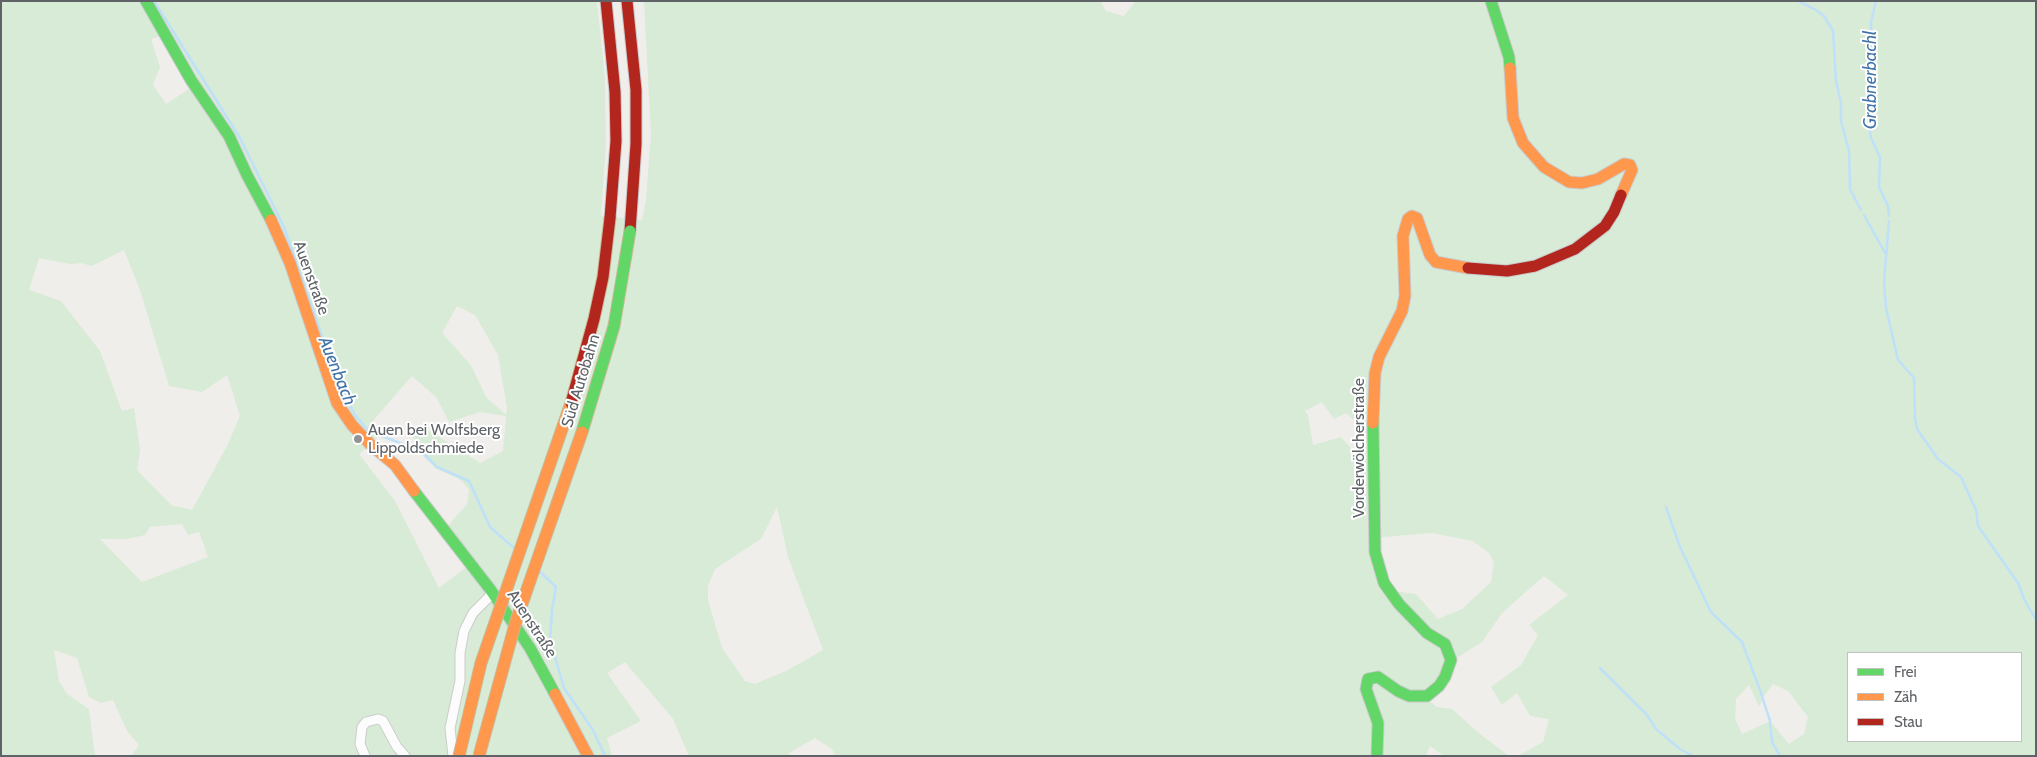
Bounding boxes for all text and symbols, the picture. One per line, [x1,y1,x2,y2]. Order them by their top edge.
water label: Grabnerbachl [1860,31,1882,129]
street label: Auenstraße [289,238,333,318]
street label: Süd Autobahn [558,332,604,430]
water label: Auenbach [313,334,361,408]
street label: Vorderwölcherstraße [1349,378,1369,518]
place label: Auen bei Wolfsberg Lippoldschmiede [368,420,500,458]
marker: Auen bei Wolfsberg Lippoldschmiede [352,433,364,445]
street label: Auenstraße [503,586,561,662]
legend [1847,652,2022,742]
text: Frei [1894,663,1917,681]
text: Zäh [1894,688,1917,706]
text: Stau [1894,713,1923,731]

